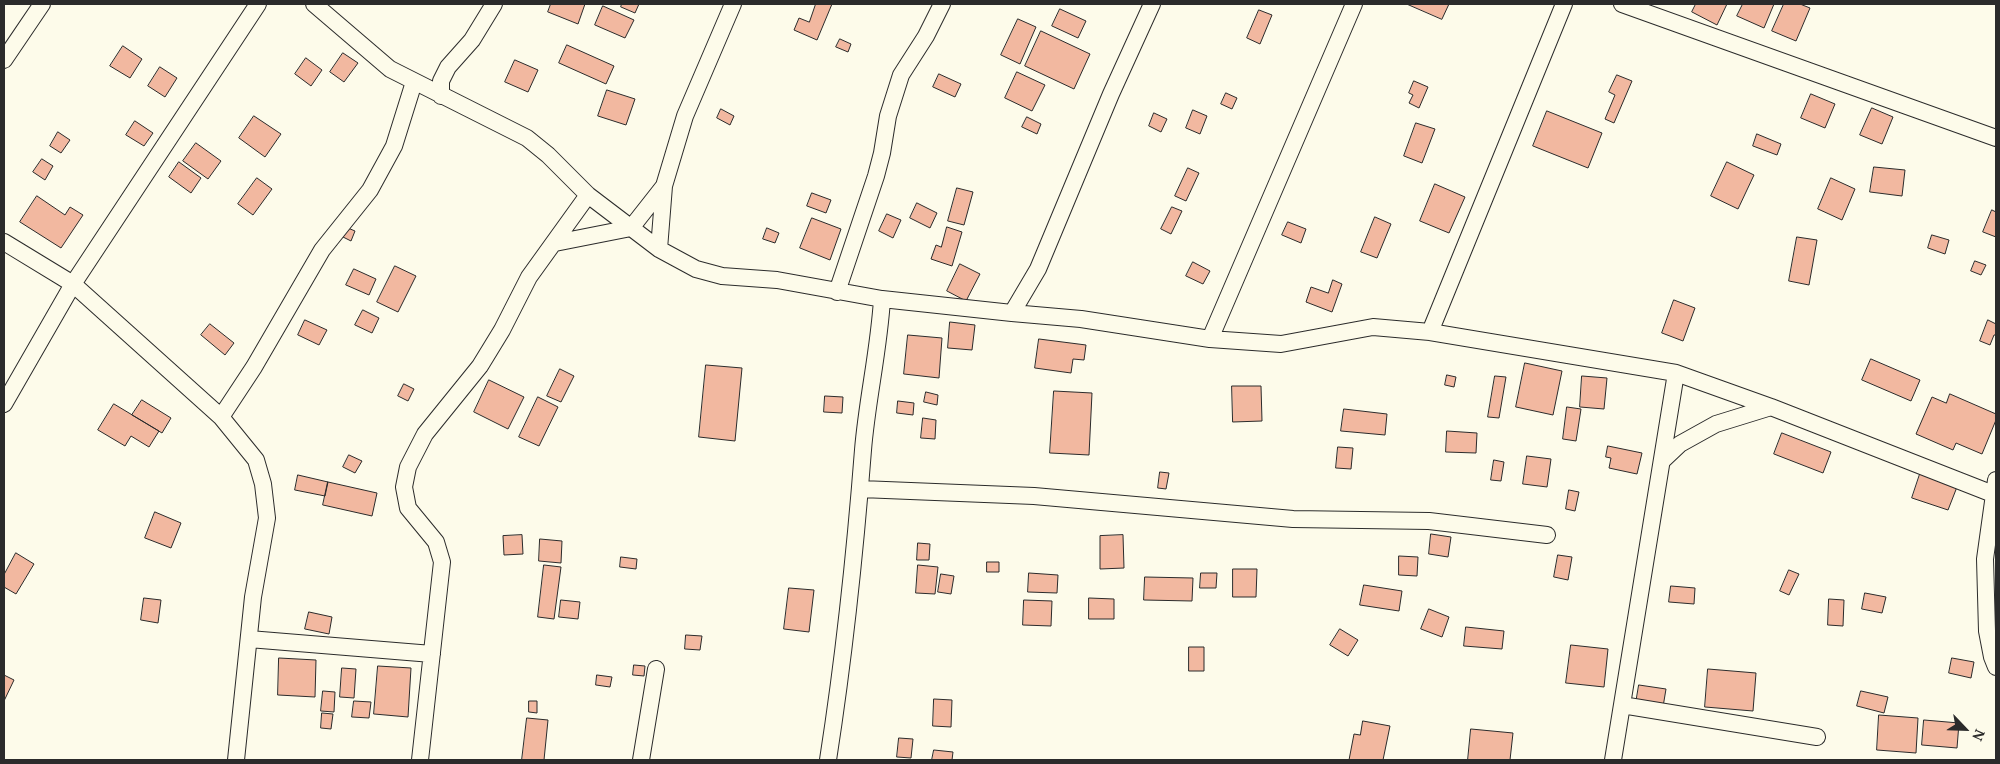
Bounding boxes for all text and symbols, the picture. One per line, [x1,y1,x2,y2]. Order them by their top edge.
north arrow [1940,704,1990,754]
text: N [1968,727,1990,744]

